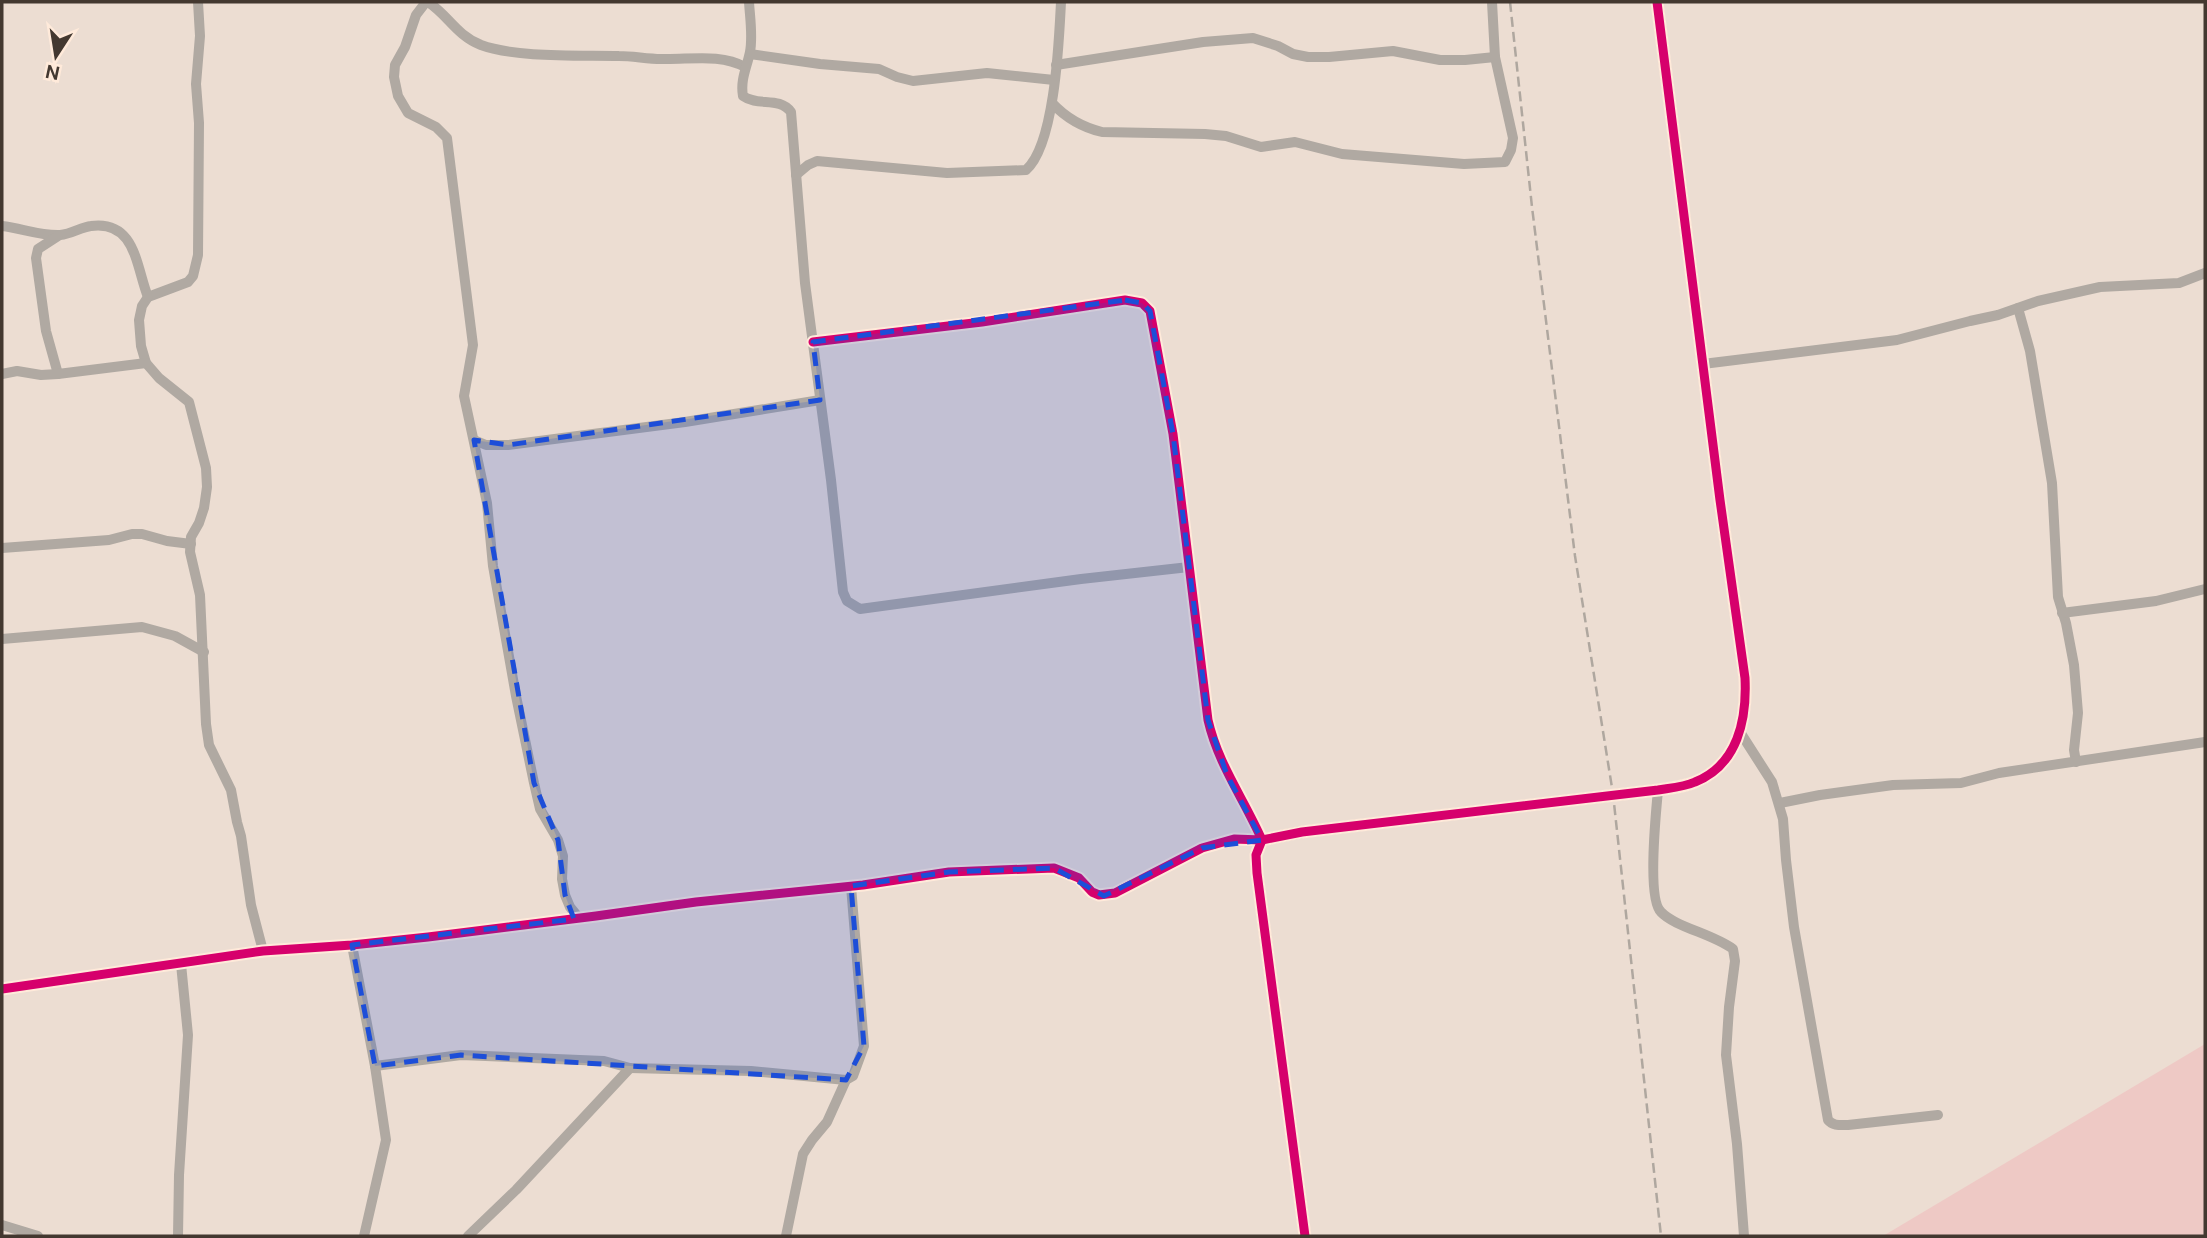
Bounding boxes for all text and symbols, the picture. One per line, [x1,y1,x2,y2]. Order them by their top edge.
north arrow [21,21,91,91]
text: N [43,58,62,86]

